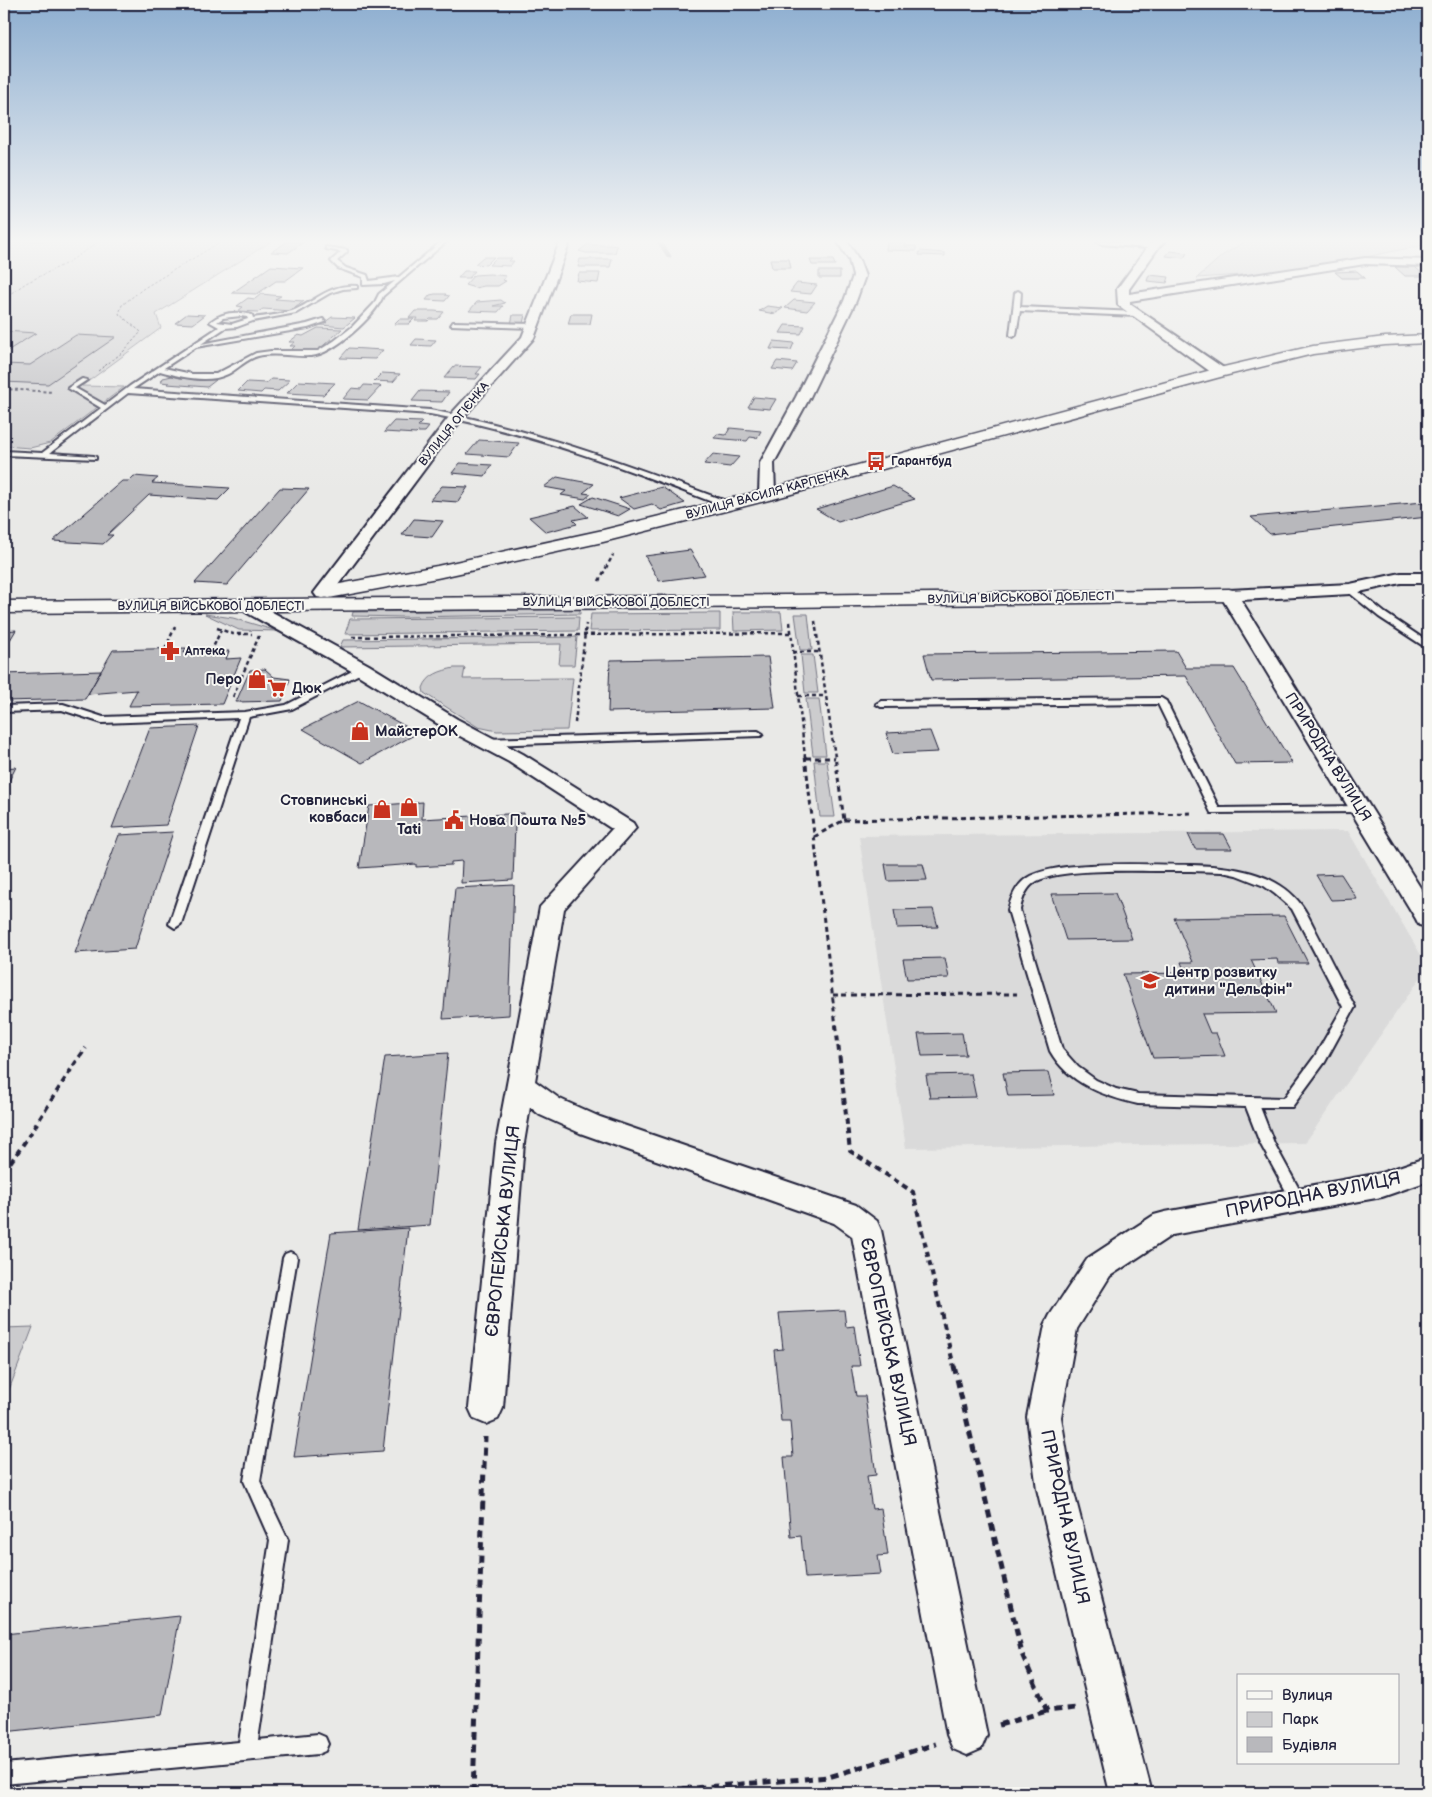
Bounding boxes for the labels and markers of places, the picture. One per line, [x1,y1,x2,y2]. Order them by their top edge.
bus stop icon: Гарантбуд [865,450,887,472]
place label: Гарантбуд [891,454,952,469]
pharmacy icon: Аптека [159,640,181,662]
place label: Аптека [184,644,226,659]
shop icon: Перо [246,668,268,690]
place label: Перо [205,670,242,689]
supermarket icon: Дюк [266,677,288,699]
place label: Дюк [292,679,323,698]
shop icon: МайстерОК [349,720,371,742]
place label: МайстерОК [375,722,459,741]
place label: Стовпинські ковбаси [280,791,367,827]
shop icon: Tati [398,796,420,818]
shop icon: Стовпинські ковбаси [371,798,393,820]
public building icon: Нова Пошта №5 [443,809,465,831]
place label: Нова Пошта №5 [469,811,586,830]
place label: Tati [397,820,421,839]
place label: Центр розвитку дитини "Дельфін" [1164,963,1292,999]
school or university icon: Центр розвитку дитини "Дельфін" [1139,970,1161,992]

